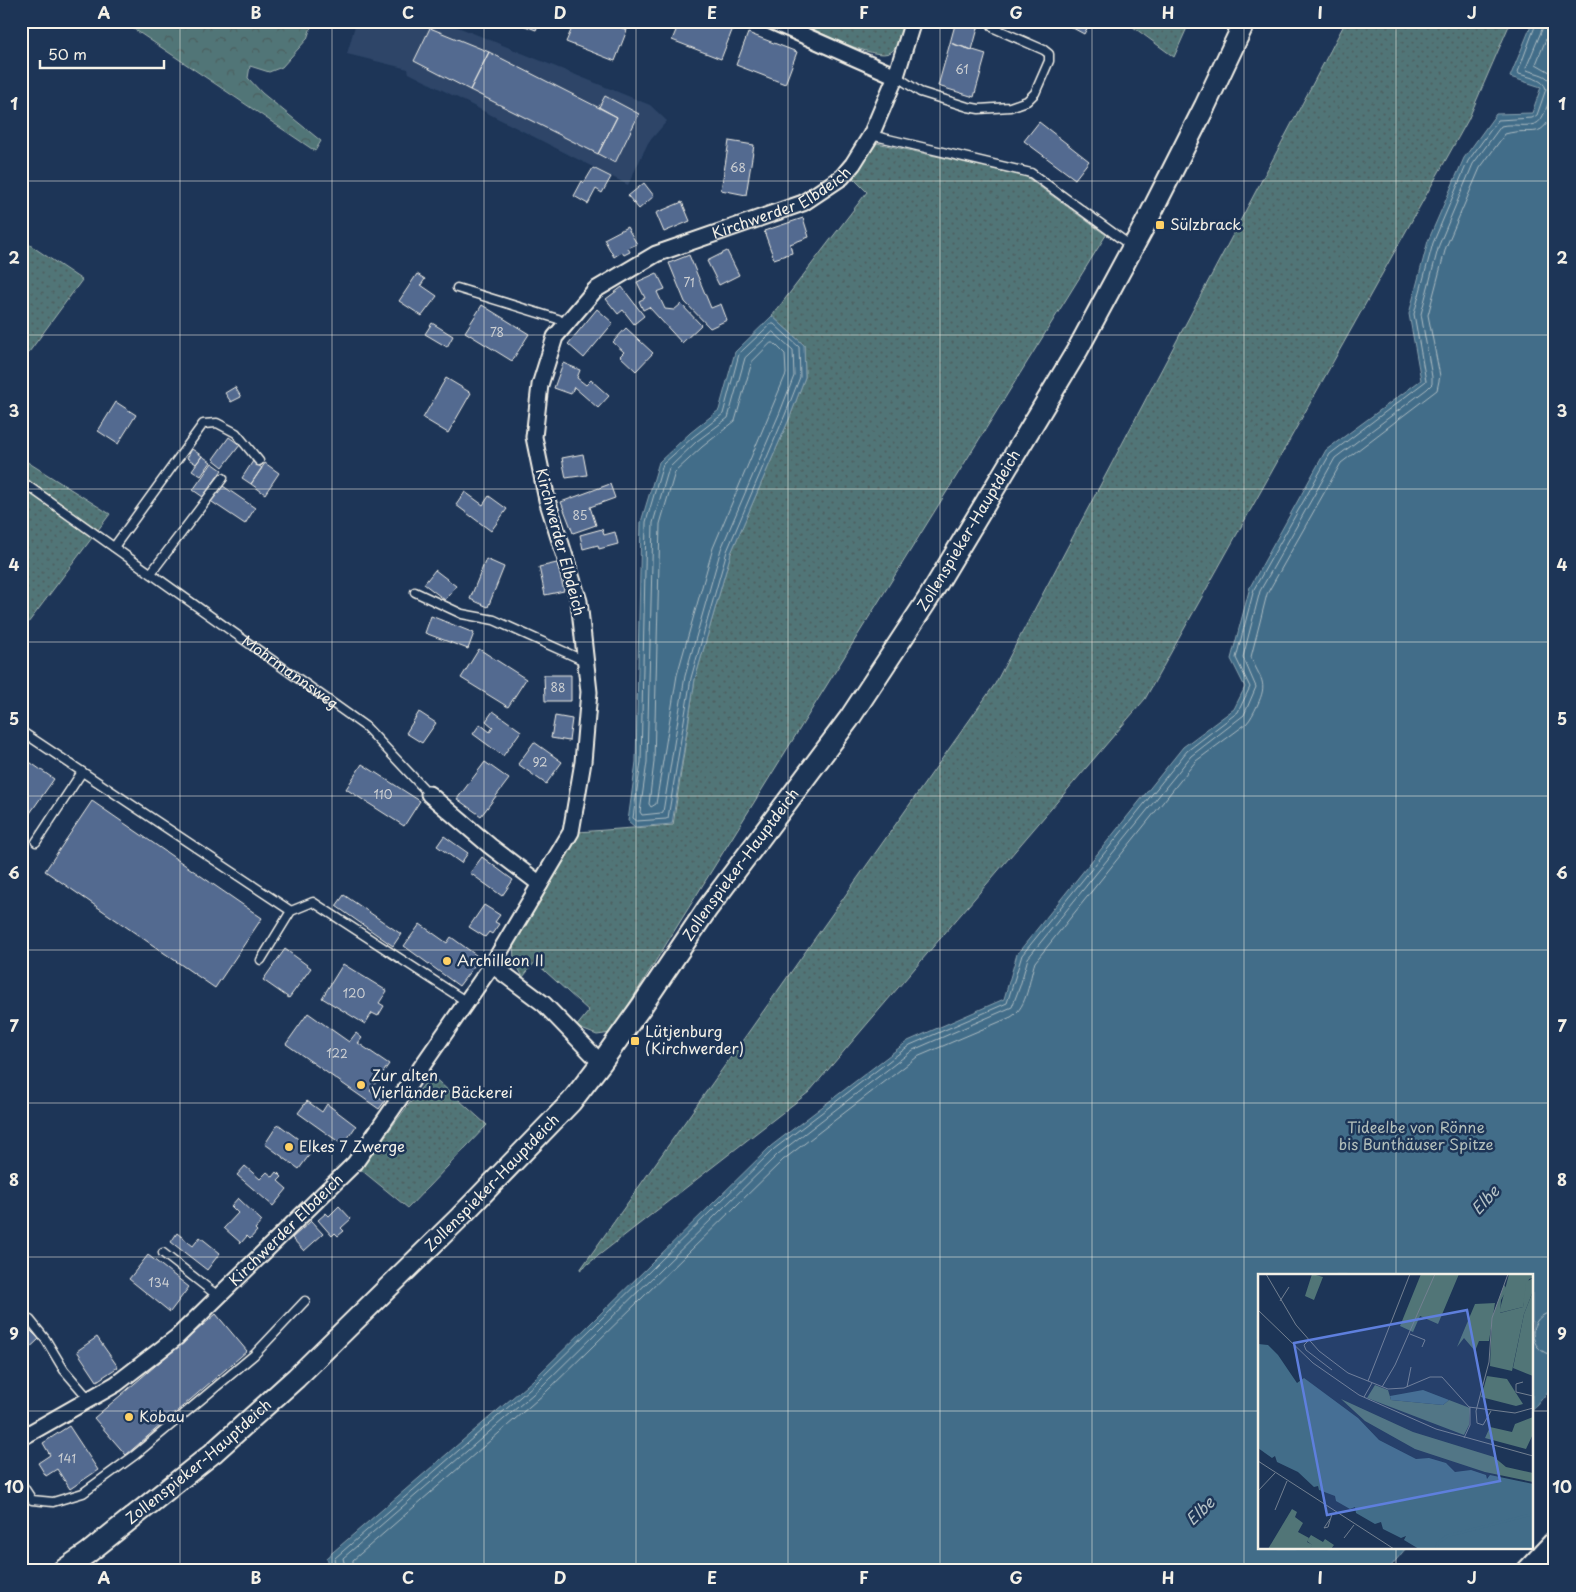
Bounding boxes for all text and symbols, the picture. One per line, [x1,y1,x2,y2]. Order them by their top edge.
text: A [98,0,111,24]
text: B [251,0,262,24]
text: C [402,0,414,24]
text: D [554,0,566,24]
text: E [707,0,717,24]
text: F [859,0,869,24]
text: G [1009,0,1023,24]
text: H [1162,0,1174,24]
text: I [1317,0,1323,24]
text: J [1467,0,1477,24]
scale bar [40,38,164,70]
text: 50 m [48,42,87,65]
house number: 61 [955,60,969,78]
text: 1 [10,91,18,115]
text: 1 [1558,91,1566,115]
house number: 68 [730,158,746,176]
street label: Kirchwerder Elbdeich [708,161,856,244]
place label: Sülzbrack [1170,212,1241,235]
marker: Sülzbrack [1154,219,1166,231]
text: 2 [8,245,20,269]
text: 2 [1556,245,1568,269]
house number: 71 [683,273,695,291]
house number: 78 [490,323,504,341]
text: 3 [9,398,19,422]
text: 3 [1557,398,1567,422]
street label: Zollenspieker-Hauptdeich [910,445,1025,615]
street label: Kirchwerder Elbdeich [531,465,592,618]
house number: 85 [573,506,587,524]
text: 4 [9,552,20,576]
text: 4 [1557,552,1568,576]
street label: Mohrmannsweg [237,629,344,714]
house number: 88 [551,678,565,696]
text: 5 [9,706,19,730]
text: 5 [1557,706,1567,730]
house number: 92 [532,753,548,771]
street label: Zollenspieker-Hauptdeich [676,783,804,945]
house number: 110 [374,785,393,803]
text: 6 [8,860,20,884]
text: 6 [1556,860,1568,884]
place label: Archilleon II [457,948,544,971]
marker: Archilleon II [441,955,453,967]
house number: 120 [343,984,365,1002]
text: 7 [9,1013,19,1037]
text: 7 [1557,1013,1567,1037]
place label: Lütjenburg (Kirchwerder) [645,1019,744,1059]
marker: Lütjenburg (Kirchwerder) [629,1035,641,1047]
house number: 122 [326,1044,348,1062]
place label: Zur alten Vierländer Bäckerei [371,1063,513,1103]
marker: Zur alten Vierländer Bäckerei [355,1079,367,1091]
street label: Zollenspieker-Hauptdeich [418,1108,564,1256]
park label: Tideelbe von Rönne bis Bunthäuser Spitze [1339,1115,1493,1155]
place label: Elkes 7 Zwerge [299,1134,405,1157]
marker: Elkes 7 Zwerge [283,1141,295,1153]
text: 8 [9,1167,19,1191]
text: 8 [1557,1167,1567,1191]
street label: Kirchwerder Elbdeich [223,1168,348,1291]
water label: Elbe [1465,1178,1505,1219]
house number: 134 [148,1273,170,1291]
inset map [1258,1274,1534,1550]
text: 9 [9,1321,19,1345]
text: 9 [1557,1321,1567,1345]
street label: Zollenspieker-Hauptdeich [120,1393,276,1529]
place label: Kobau [139,1404,185,1427]
marker: Kobau [123,1411,135,1423]
house number: 141 [58,1449,76,1467]
text: 10 [4,1474,24,1498]
text: 10 [1552,1474,1572,1498]
water label: Elbe [1179,1490,1220,1530]
text: A [98,1565,111,1589]
text: B [251,1565,262,1589]
text: C [402,1565,414,1589]
text: D [554,1565,566,1589]
text: E [707,1565,717,1589]
text: F [859,1565,869,1589]
text: G [1009,1565,1023,1589]
text: H [1162,1565,1174,1589]
text: I [1317,1565,1323,1589]
text: J [1467,1565,1477,1589]

